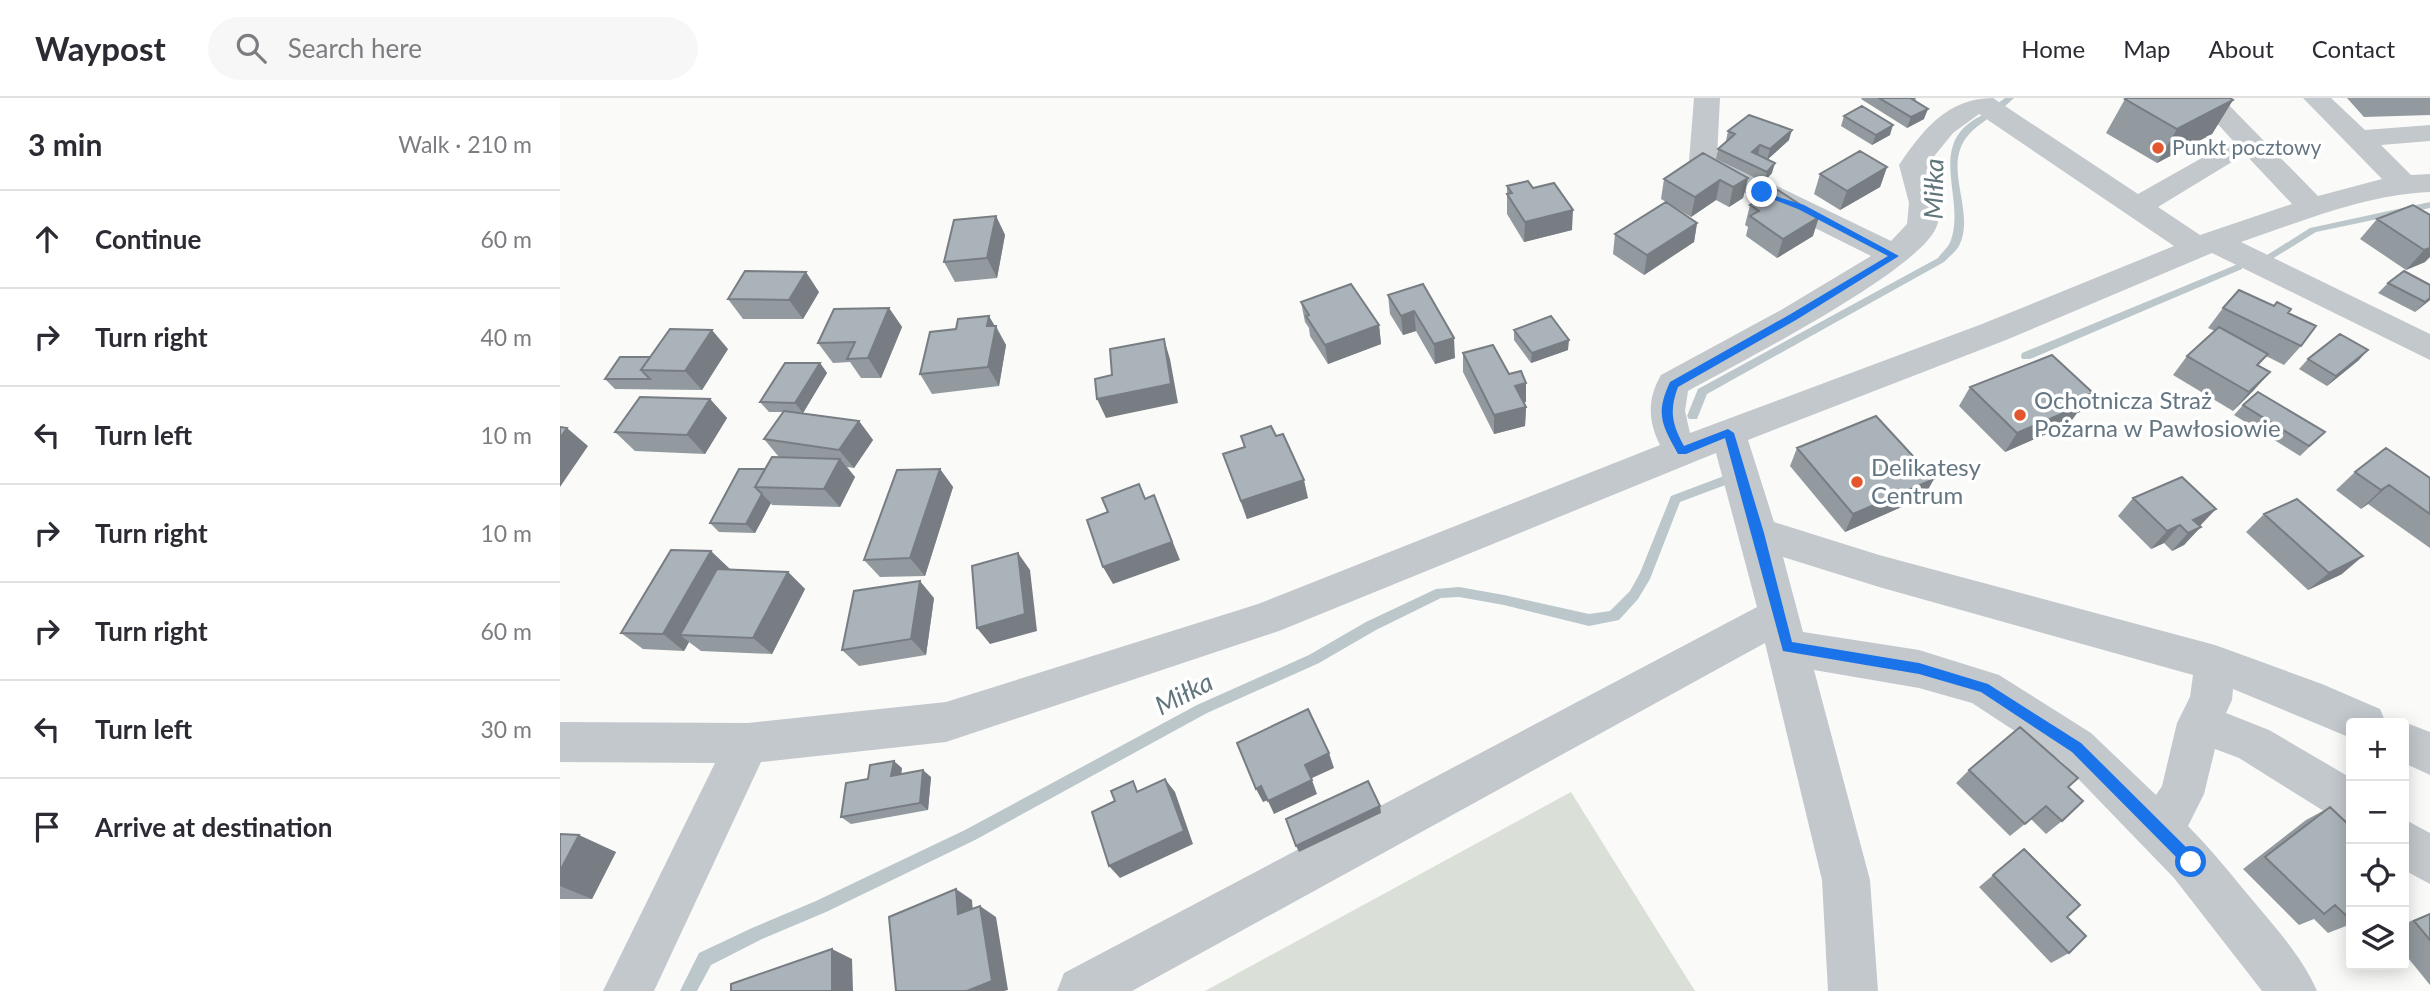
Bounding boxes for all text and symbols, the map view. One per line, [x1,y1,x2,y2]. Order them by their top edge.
search box [208,17,698,80]
text: Waypost [35,28,166,68]
icon: search [232,29,270,67]
text: Search here [288,32,422,64]
text: Home [2021,34,2085,63]
text: Map [2123,34,2171,63]
text: About [2209,34,2274,63]
text: Contact [2312,34,2395,63]
text: 3 min [28,126,102,162]
text: Walk · 210 m [398,130,532,158]
place label: Punkt pocztowy [2172,134,2321,159]
marker: Punkt pocztowy [2150,140,2166,156]
water label: Miłka [1916,158,1950,220]
route end [1746,176,1777,207]
icon: ahead [28,220,66,258]
text: Continue [95,223,201,255]
text: 60 m [481,225,532,253]
icon: right [28,318,66,356]
text: Turn right [95,321,208,353]
text: 40 m [481,323,532,351]
place label: Ochotnicza Straż Pożarna w Pawłosiowie [2034,385,2281,442]
marker: Ochotnicza Straż Pożarna w Pawłosiowie [2012,407,2028,423]
icon: left [28,416,66,454]
text: Turn left [95,419,192,451]
text: 10 m [481,421,532,449]
place label: Delikatesy Centrum [1871,452,1982,509]
marker: Delikatesy Centrum [1849,474,1865,490]
icon: right [28,514,66,552]
text: Turn right [95,517,208,549]
text: 10 m [481,519,532,547]
icon: right [28,612,66,650]
text: Turn right [95,615,208,647]
text: 60 m [481,617,532,645]
water label: Miłka [1149,665,1218,721]
icon: left [28,710,66,748]
text: Turn left [95,713,192,745]
text: 30 m [481,715,532,743]
map controls [2346,718,2409,970]
button: + [2346,718,2409,781]
button: − [2346,781,2409,844]
icon: arrive [28,808,66,846]
text: Arrive at destination [95,811,332,843]
button: locate [2346,844,2409,907]
route start [2175,846,2206,877]
button: layers [2346,907,2409,970]

